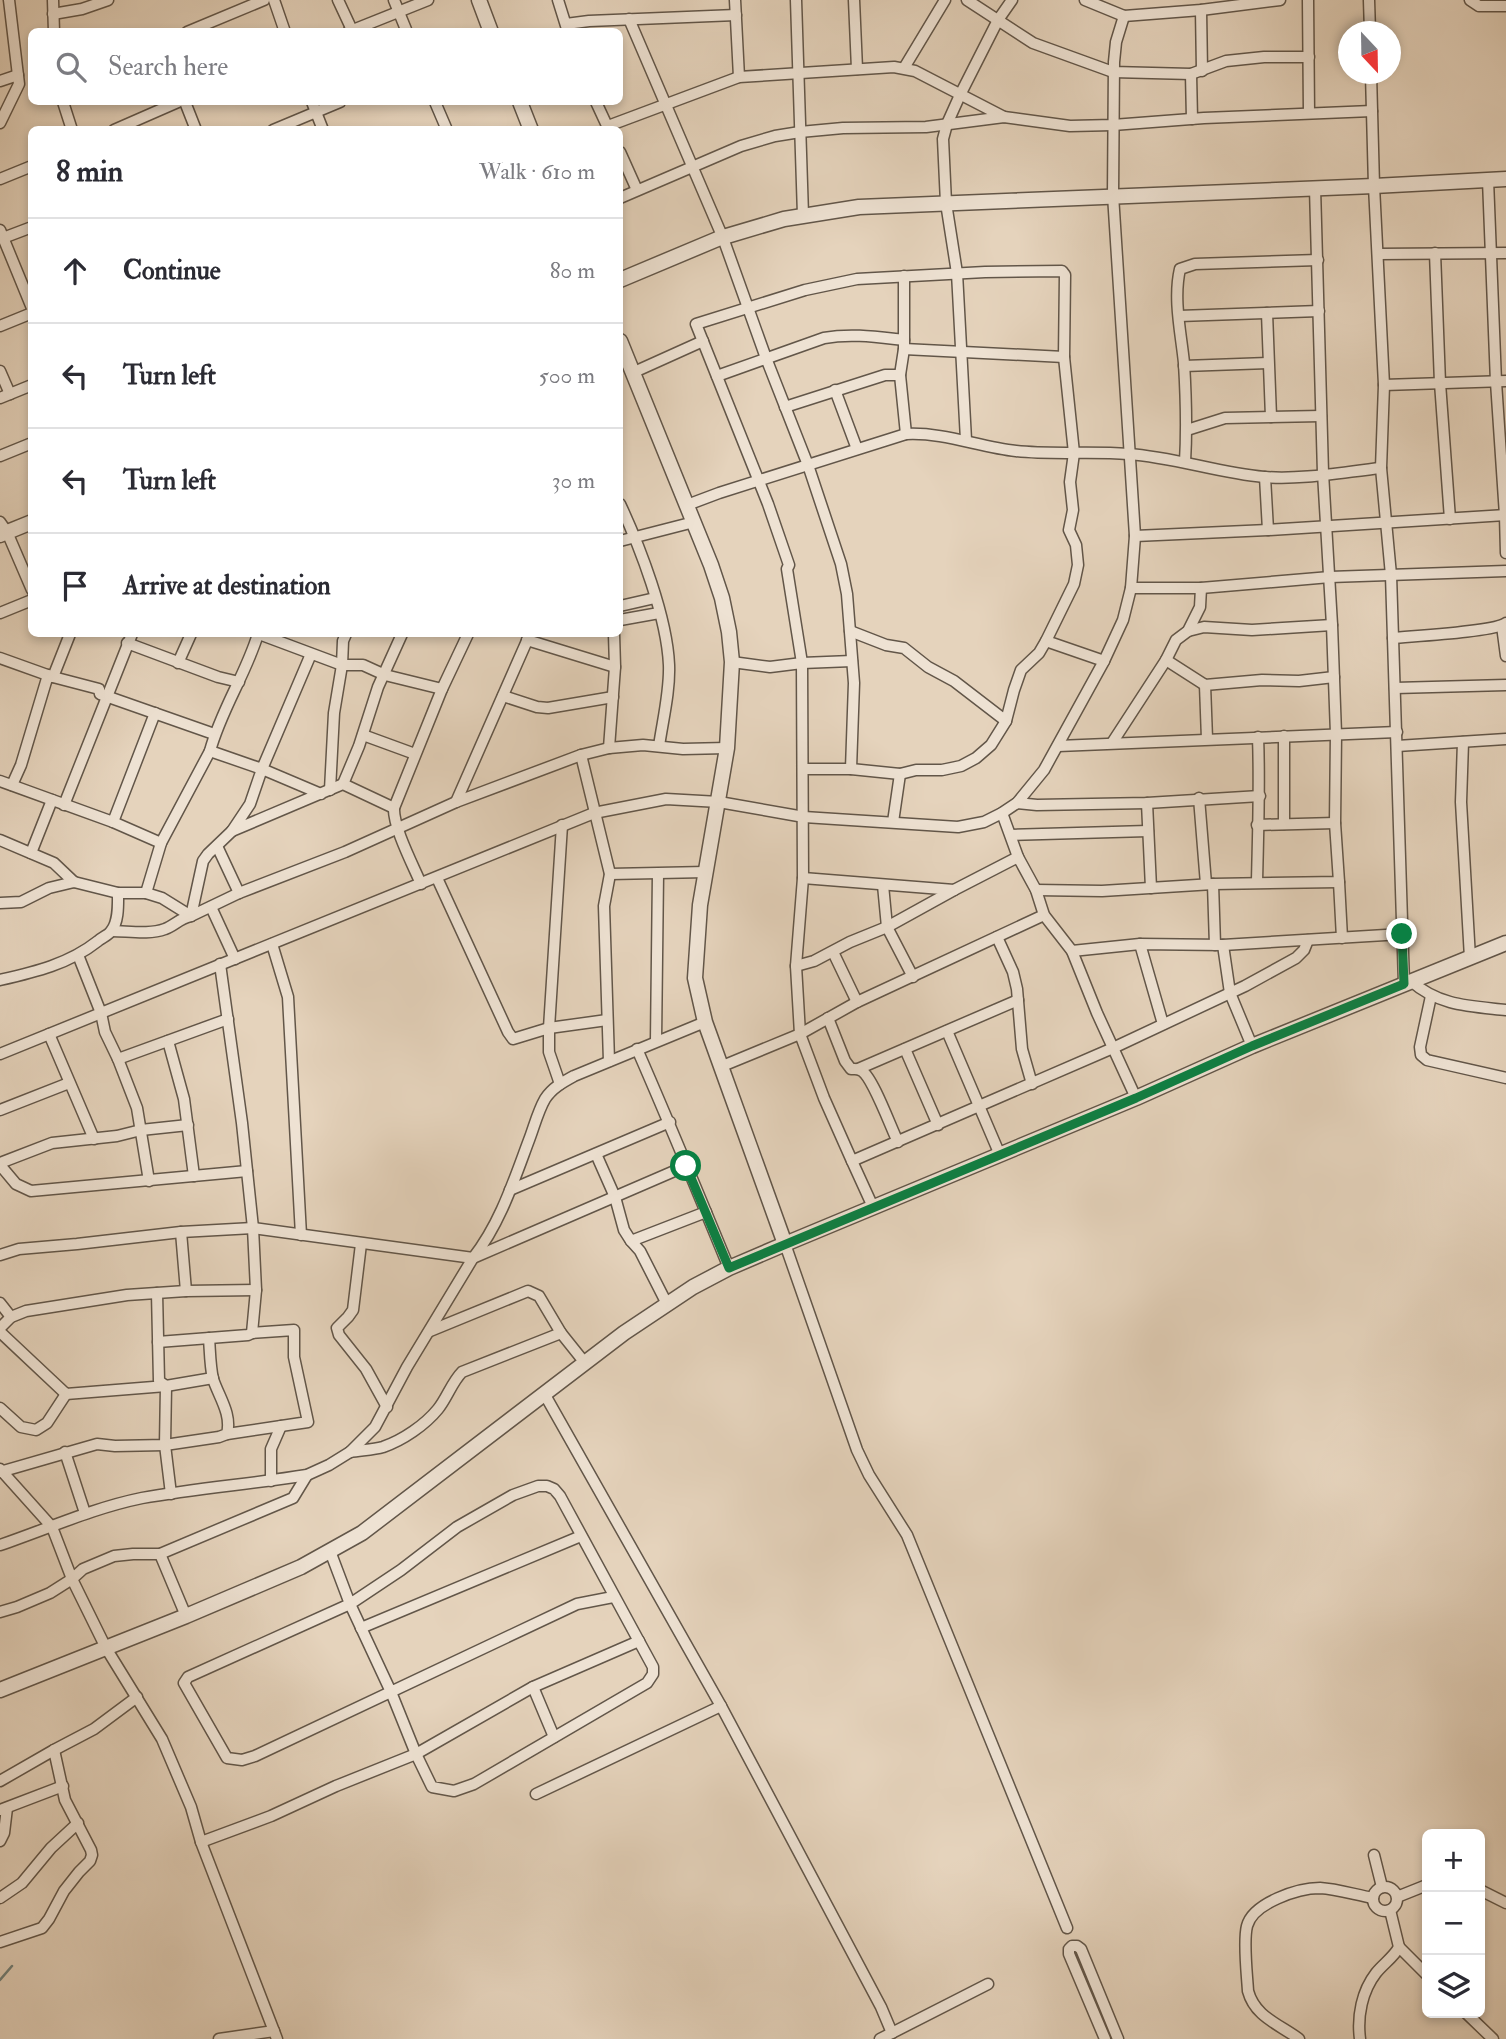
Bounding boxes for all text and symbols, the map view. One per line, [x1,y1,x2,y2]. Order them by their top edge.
north arrow [1338,21,1401,84]
search box [28,28,623,105]
icon: search [52,48,90,86]
text: Search here [108,51,228,83]
text: 8 min [56,153,123,190]
text: Walk · 610 m [479,157,595,186]
icon: ahead [56,252,94,290]
text: Continue [123,255,221,287]
text: 80 m [550,256,595,285]
icon: left [56,357,94,395]
text: Turn left [123,360,216,392]
text: 500 m [539,361,595,390]
icon: left [56,462,94,500]
text: Turn left [123,465,216,497]
text: 30 m [552,466,595,495]
icon: arrive [56,567,94,605]
text: Arrive at destination [123,570,331,602]
route end [1386,918,1417,949]
route start [670,1150,701,1181]
map controls [1422,1829,1485,2018]
button: + [1422,1829,1485,1892]
button: − [1422,1892,1485,1955]
button: layers [1422,1955,1485,2018]

